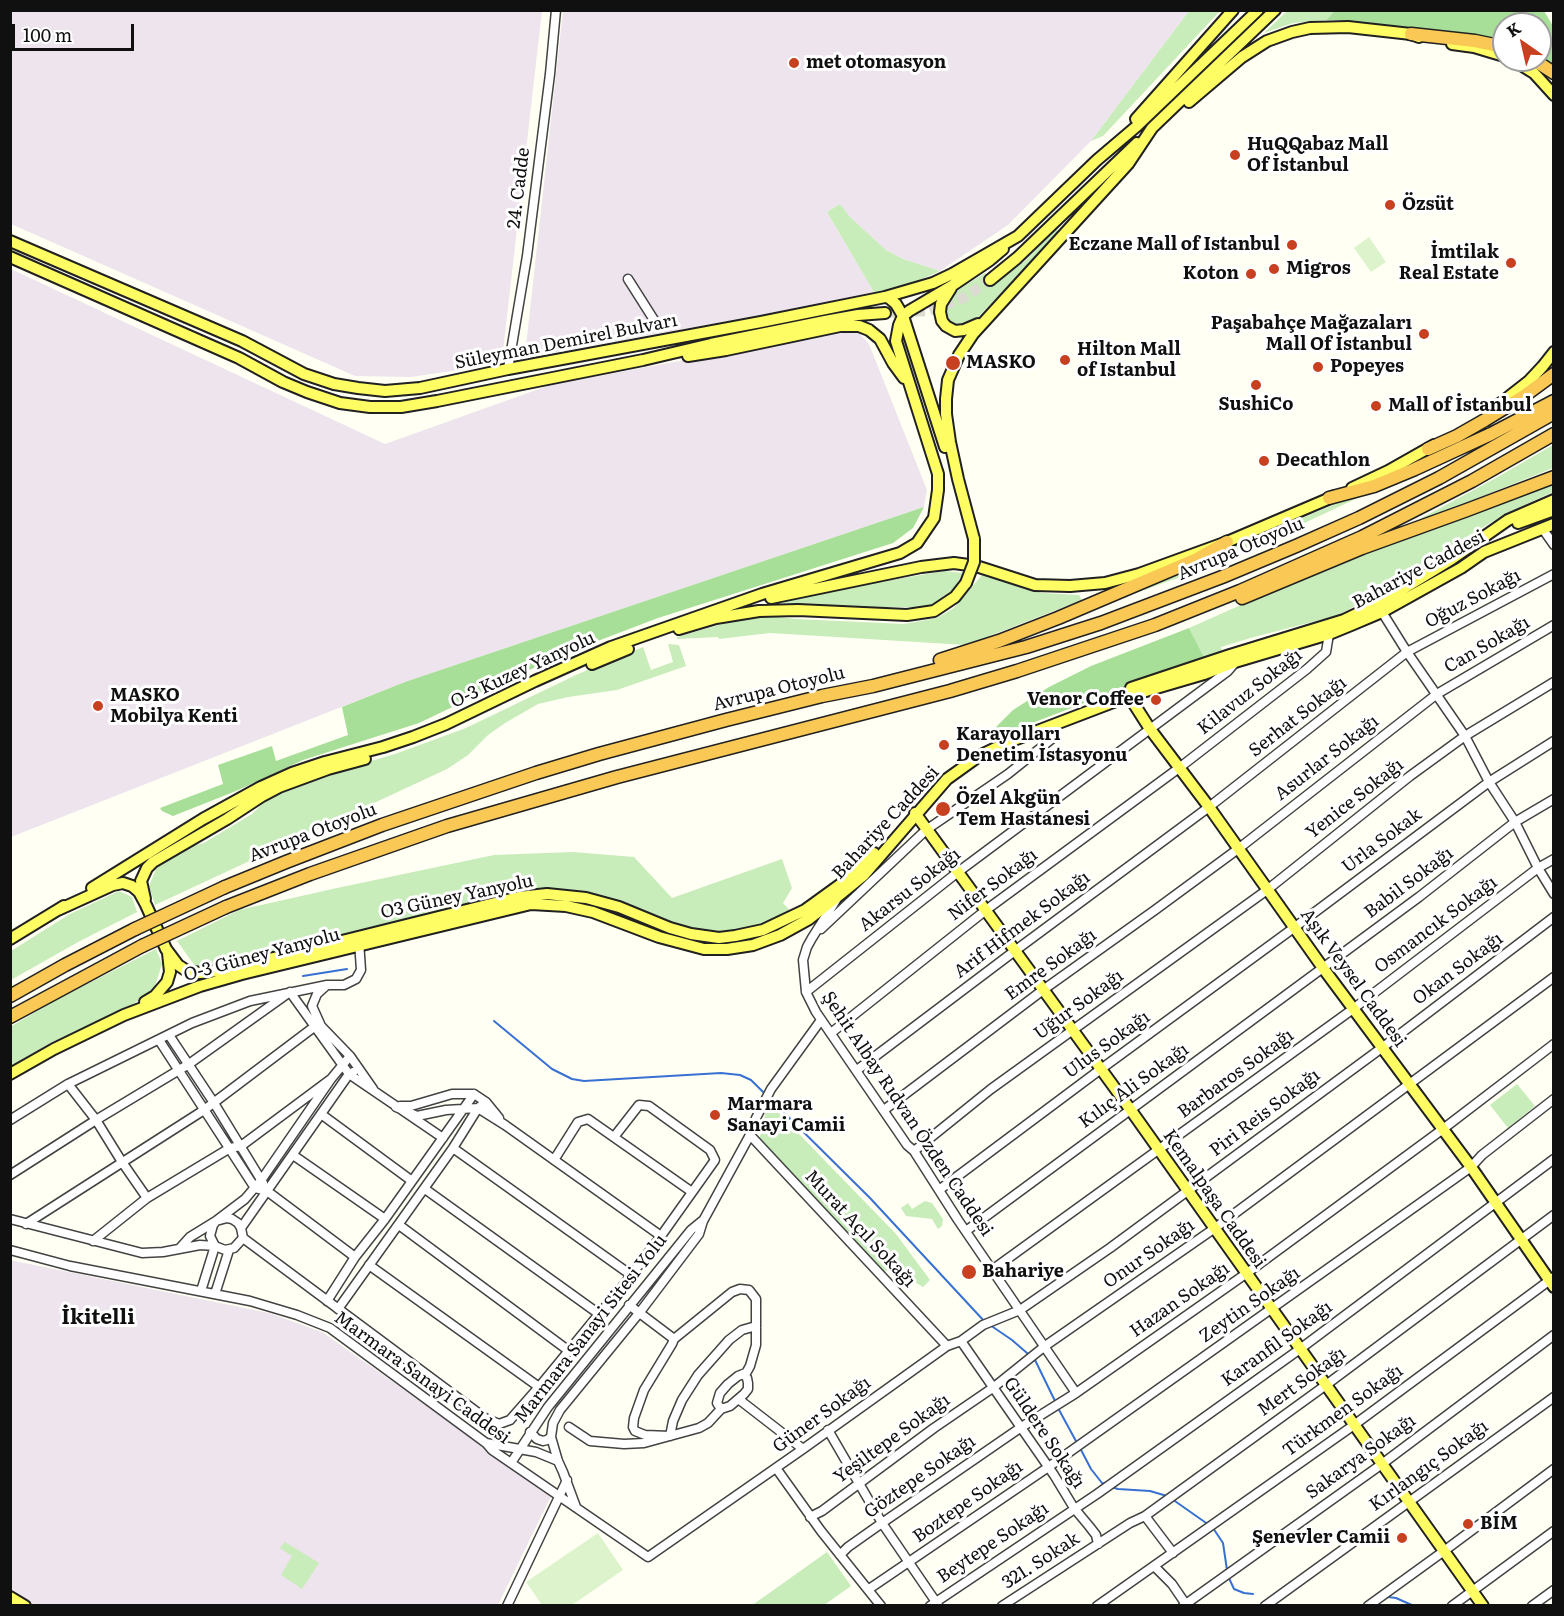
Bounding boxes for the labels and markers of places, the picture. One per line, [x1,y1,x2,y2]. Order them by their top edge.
place label: met otomasyon [806,52,946,74]
marker: met otomasyon [787,56,801,70]
place label: HuQQabaz Mall Of İstanbul [1247,134,1389,176]
marker: HuQQabaz Mall Of İstanbul [1228,148,1242,162]
place label: Özsüt [1402,194,1454,216]
marker: Özsüt [1383,198,1397,212]
place label: Eczane Mall of Istanbul [1069,234,1280,256]
marker: Eczane Mall of Istanbul [1285,238,1299,252]
place label: İmtilak Real Estate [1399,242,1499,284]
marker: İmtilak Real Estate [1504,256,1518,270]
place label: Migros [1286,258,1351,280]
marker: Migros [1267,262,1281,276]
place label: Koton [1183,263,1239,285]
marker: Koton [1244,267,1258,281]
place label: Paşabahçe Mağazaları Mall Of İstanbul [1211,313,1412,356]
marker: Paşabahçe Mağazaları Mall Of İstanbul [1417,327,1431,341]
place label: Hilton Mall of Istanbul [1077,339,1181,382]
place label: MASKO [966,352,1036,374]
marker: Hilton Mall of Istanbul [1058,353,1072,367]
marker: MASKO [944,354,962,372]
place label: Popeyes [1330,356,1404,378]
marker: Popeyes [1311,360,1325,374]
marker: SushiCo [1249,378,1263,392]
place label: SushiCo [1219,394,1293,416]
place label: Mall of İstanbul [1388,395,1532,417]
marker: Mall of İstanbul [1369,399,1383,413]
place label: Decathlon [1276,450,1370,472]
marker: Decathlon [1257,454,1271,468]
place label: MASKO Mobilya Kenti [110,685,238,728]
place label: Venor Coffee [1027,689,1144,711]
marker: Venor Coffee [1149,693,1163,707]
marker: MASKO Mobilya Kenti [91,699,105,713]
place label: Karayolları Denetim İstasyonu [956,724,1128,766]
marker: Karayolları Denetim İstasyonu [937,738,951,752]
place label: Özel Akgün Tem Hastanesi [956,788,1090,830]
marker: Özel Akgün Tem Hastanesi [934,800,952,818]
place label: Marmara Sanayi Camii [727,1094,845,1136]
marker: Marmara Sanayi Camii [708,1108,722,1122]
place label: Bahariye [982,1261,1064,1283]
marker: Bahariye [960,1263,978,1281]
place label: BİM [1480,1513,1518,1535]
marker: BİM [1461,1517,1475,1531]
place label: Şenevler Camii [1252,1527,1390,1549]
marker: Şenevler Camii [1395,1531,1409,1545]

